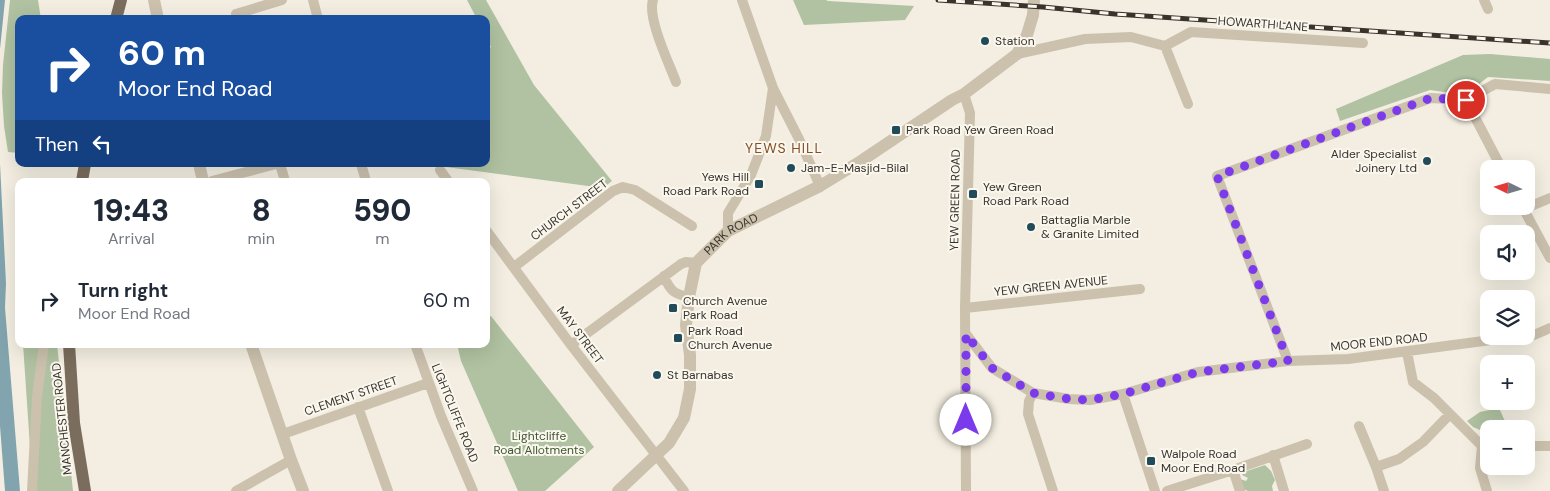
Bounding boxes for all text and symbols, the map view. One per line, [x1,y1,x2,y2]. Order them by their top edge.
street label: HOWARTH LANE [1217,13,1309,35]
text: 60 m [118,30,206,76]
place label: Station [995,33,1035,49]
icon: right [35,35,100,100]
marker: Station [979,35,991,47]
text: Moor End Road [118,74,273,103]
pin [1445,79,1487,121]
icon: arrive [1452,86,1480,114]
place label: Park Road Yew Green Road [906,122,1054,138]
marker: Park Road Yew Green Road [890,124,902,136]
icon: left [88,130,116,158]
text: Then [35,132,78,157]
district label: YEWS HILL [745,139,823,157]
place label: Alder Specialist Joinery Ltd [1331,146,1417,176]
street label: YEW GREEN ROAD [946,149,964,251]
marker: Alder Specialist Joinery Ltd [1421,155,1433,167]
place label: Jam-E-Masjid-Bilal [801,160,908,176]
north arrow [1480,160,1535,215]
map controls [1480,160,1535,475]
marker: Jam-E-Masjid-Bilal [785,162,797,174]
place label: Yews Hill Road Park Road [663,169,749,199]
street label: CHURCH STREET [527,176,611,244]
marker: Yews Hill Road Park Road [753,178,765,190]
place label: Yew Green Road Park Road [983,179,1069,209]
marker: Yew Green Road Park Road [967,188,979,200]
text: 19:43 [93,191,169,230]
text: 8 [252,191,271,230]
text: 590 [353,191,412,230]
street label: PARK ROAD [701,210,761,258]
place label: Battaglia Marble & Granite Limited [1041,212,1139,242]
marker: Battaglia Marble & Granite Limited [1025,221,1037,233]
button: sound [1480,225,1535,280]
text: Arrival [108,228,155,249]
text: min [248,228,275,249]
text: m [375,228,390,249]
street label: YEW GREEN AVENUE [993,272,1109,300]
text: Turn right [78,278,168,303]
icon: right [35,287,63,315]
text: 60 m [423,288,470,313]
button: layers [1480,290,1535,345]
place label: Church Avenue Park Road [683,293,768,323]
marker: Church Avenue Park Road [667,302,679,314]
text: Moor End Road [78,303,190,324]
street label: MAY STREET [553,303,607,367]
place label: Park Road Church Avenue [688,323,773,353]
street label: MOOR END ROAD [1330,329,1428,355]
marker: Park Road Church Avenue [672,332,684,344]
button: + [1480,355,1535,410]
street label: LIGHTCLIFFE ROAD [428,361,482,465]
street label: MANCHESTER ROAD [48,362,76,476]
place label: St Barnabas [667,367,734,383]
marker: St Barnabas [651,369,663,381]
street label: CLEMENT STREET [302,372,400,419]
position arrow [939,393,991,445]
button: − [1480,420,1535,475]
park label: Lightcliffe Road Allotments [493,428,585,458]
place label: Walpole Road Moor End Road [1161,446,1245,476]
marker: Walpole Road Moor End Road [1145,455,1157,467]

